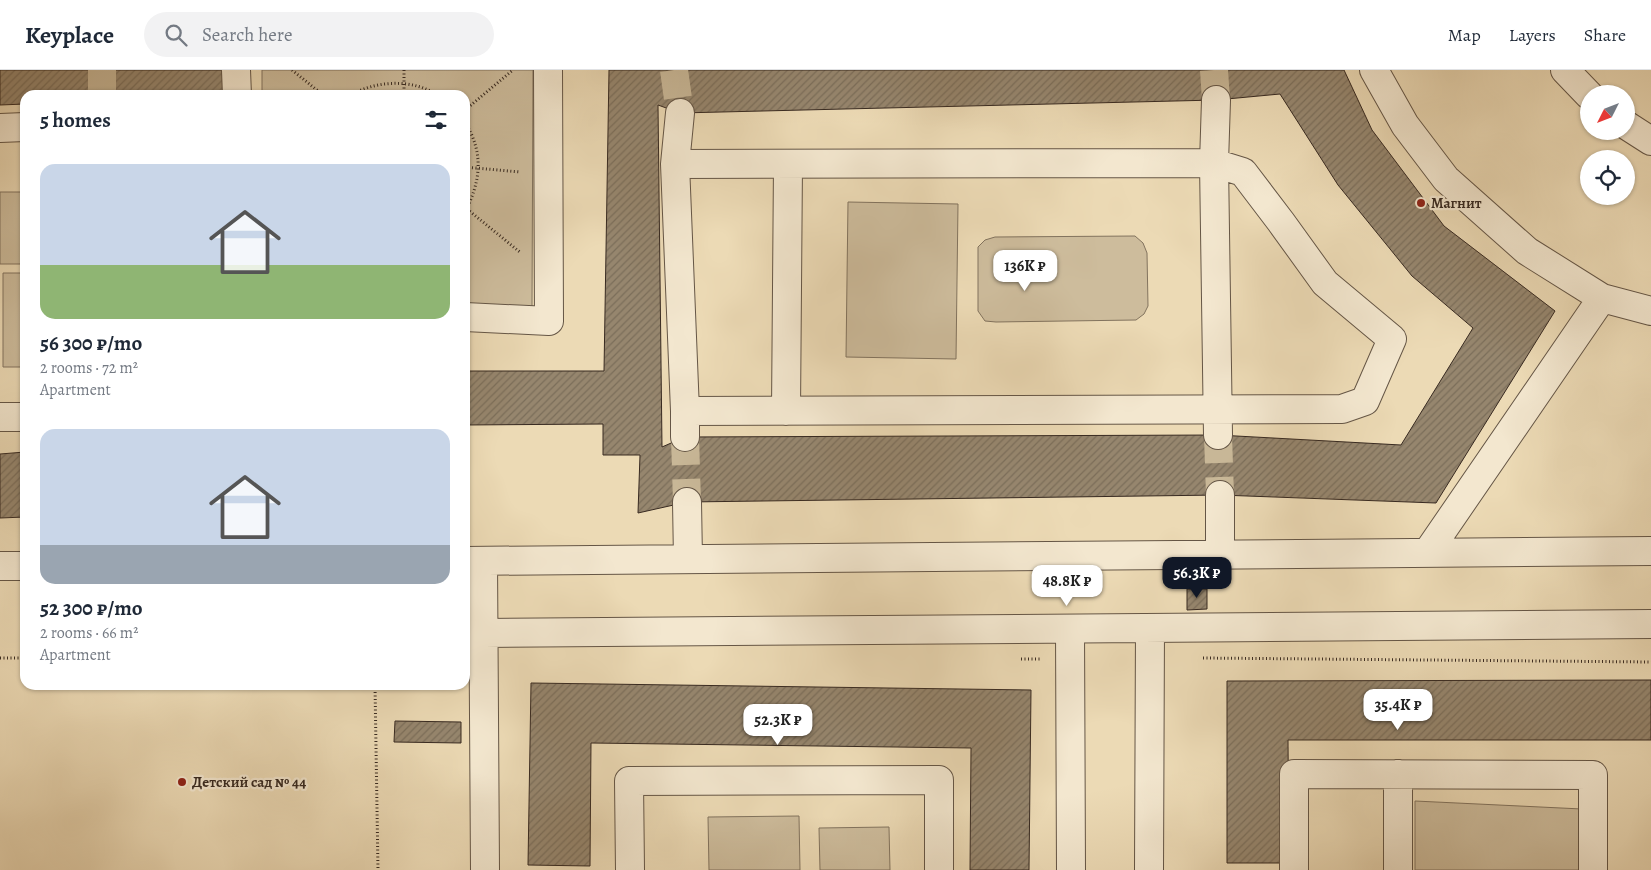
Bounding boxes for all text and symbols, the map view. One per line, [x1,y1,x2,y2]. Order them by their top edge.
search box [144,12,494,57]
text: Keyplace [25,19,114,51]
icon: search [162,21,190,49]
text: Search here [202,22,292,48]
text: Map [1448,23,1481,47]
text: Layers [1509,23,1556,47]
text: Share [1584,23,1626,47]
north arrow [1580,85,1635,140]
map controls [1580,85,1635,205]
text: 5 homes [40,106,111,134]
icon: filters [422,106,450,134]
button: locate [1580,150,1635,205]
place label: Магнит [1431,193,1482,213]
icon: home [200,197,290,287]
marker: Магнит [1415,197,1427,209]
pin: 136K ₽ [984,250,1066,292]
text: 136K ₽ [1004,255,1046,277]
text: 56 300 ₽/mo [40,329,142,357]
text: 2 rooms · 72 m² [40,357,138,379]
text: Apartment [40,379,111,401]
icon: home [200,462,290,552]
pin: 56.3K ₽ [1151,556,1243,599]
text: 56.3K ₽ [1173,562,1221,584]
pin: 48.8K ₽ [1021,564,1113,607]
text: 48.8K ₽ [1043,570,1091,592]
text: 52 300 ₽/mo [40,594,143,622]
text: 2 rooms · 66 m² [40,622,138,644]
text: Apartment [40,644,111,666]
pin: 35.4K ₽ [1352,688,1444,731]
text: 35.4K ₽ [1374,694,1422,716]
pin: 52.3K ₽ [732,704,824,746]
text: 52.3K ₽ [754,709,802,731]
place label: Детский сад № 44 [192,772,306,792]
marker: Детский сад № 44 [176,776,188,788]

